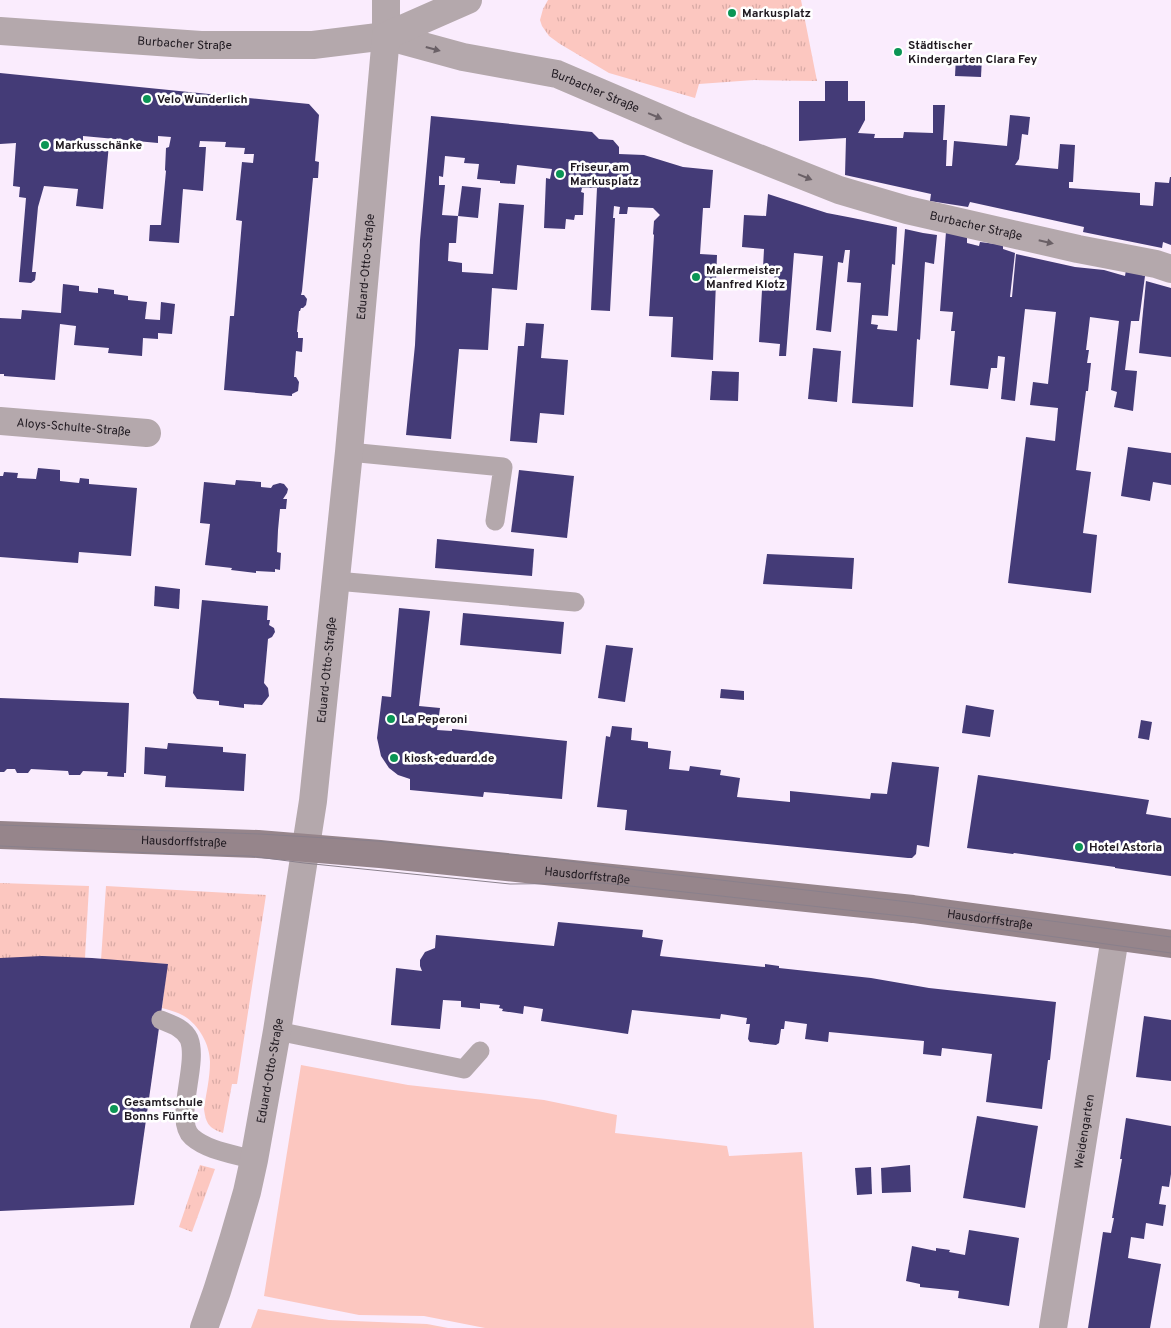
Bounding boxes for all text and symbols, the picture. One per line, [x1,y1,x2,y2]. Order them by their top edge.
place label: Markusplatz [742,6,811,22]
marker: Markusplatz [726,7,738,19]
street label: Burbacher Straße [137,34,232,54]
place label: Städtischer Kindergarten Clara Fey [908,38,1038,68]
one-way arrow [426,45,441,53]
marker: Städtischer Kindergarten Clara Fey [892,46,904,58]
street label: Burbacher Straße [550,66,642,117]
place label: Velo Wunderlich [157,92,248,108]
marker: Velo Wunderlich [141,93,153,105]
one-way arrow [647,112,662,120]
place label: Markusschänke [55,138,143,154]
marker: Markusschänke [39,139,51,151]
place label: Friseur am Markusplatz [570,160,639,190]
marker: Friseur am Markusplatz [554,168,566,180]
one-way arrow [798,173,812,181]
street label: Burbacher Straße [928,208,1024,245]
street label: Eduard-Otto-Straße [354,213,379,321]
one-way arrow [1039,238,1054,246]
place label: Malermeister Manfred Klotz [706,263,785,293]
marker: Malermeister Manfred Klotz [690,271,702,283]
street label: Aloys-Schulte-Straße [16,415,131,441]
street label: Eduard-Otto-Straße [314,616,341,724]
place label: La Peperoni [401,712,467,728]
marker: La Peperoni [385,713,397,725]
place label: kiosk-eduard.de [404,751,495,767]
marker: kiosk-eduard.de [388,752,400,764]
street label: Hausdorffstraße [140,833,227,852]
place label: Hotel Astoria [1089,840,1162,856]
marker: Hotel Astoria [1073,841,1085,853]
street label: Hausdorffstraße [544,864,631,889]
street label: Hausdorffstraße [946,907,1034,934]
street label: Eduard-Otto-Straße [254,1017,288,1125]
street label: Weidengarten [1071,1093,1099,1170]
place label: Gesamtschule Bonns Fünfte [124,1095,203,1125]
marker: Gesamtschule Bonns Fünfte [108,1103,120,1115]

